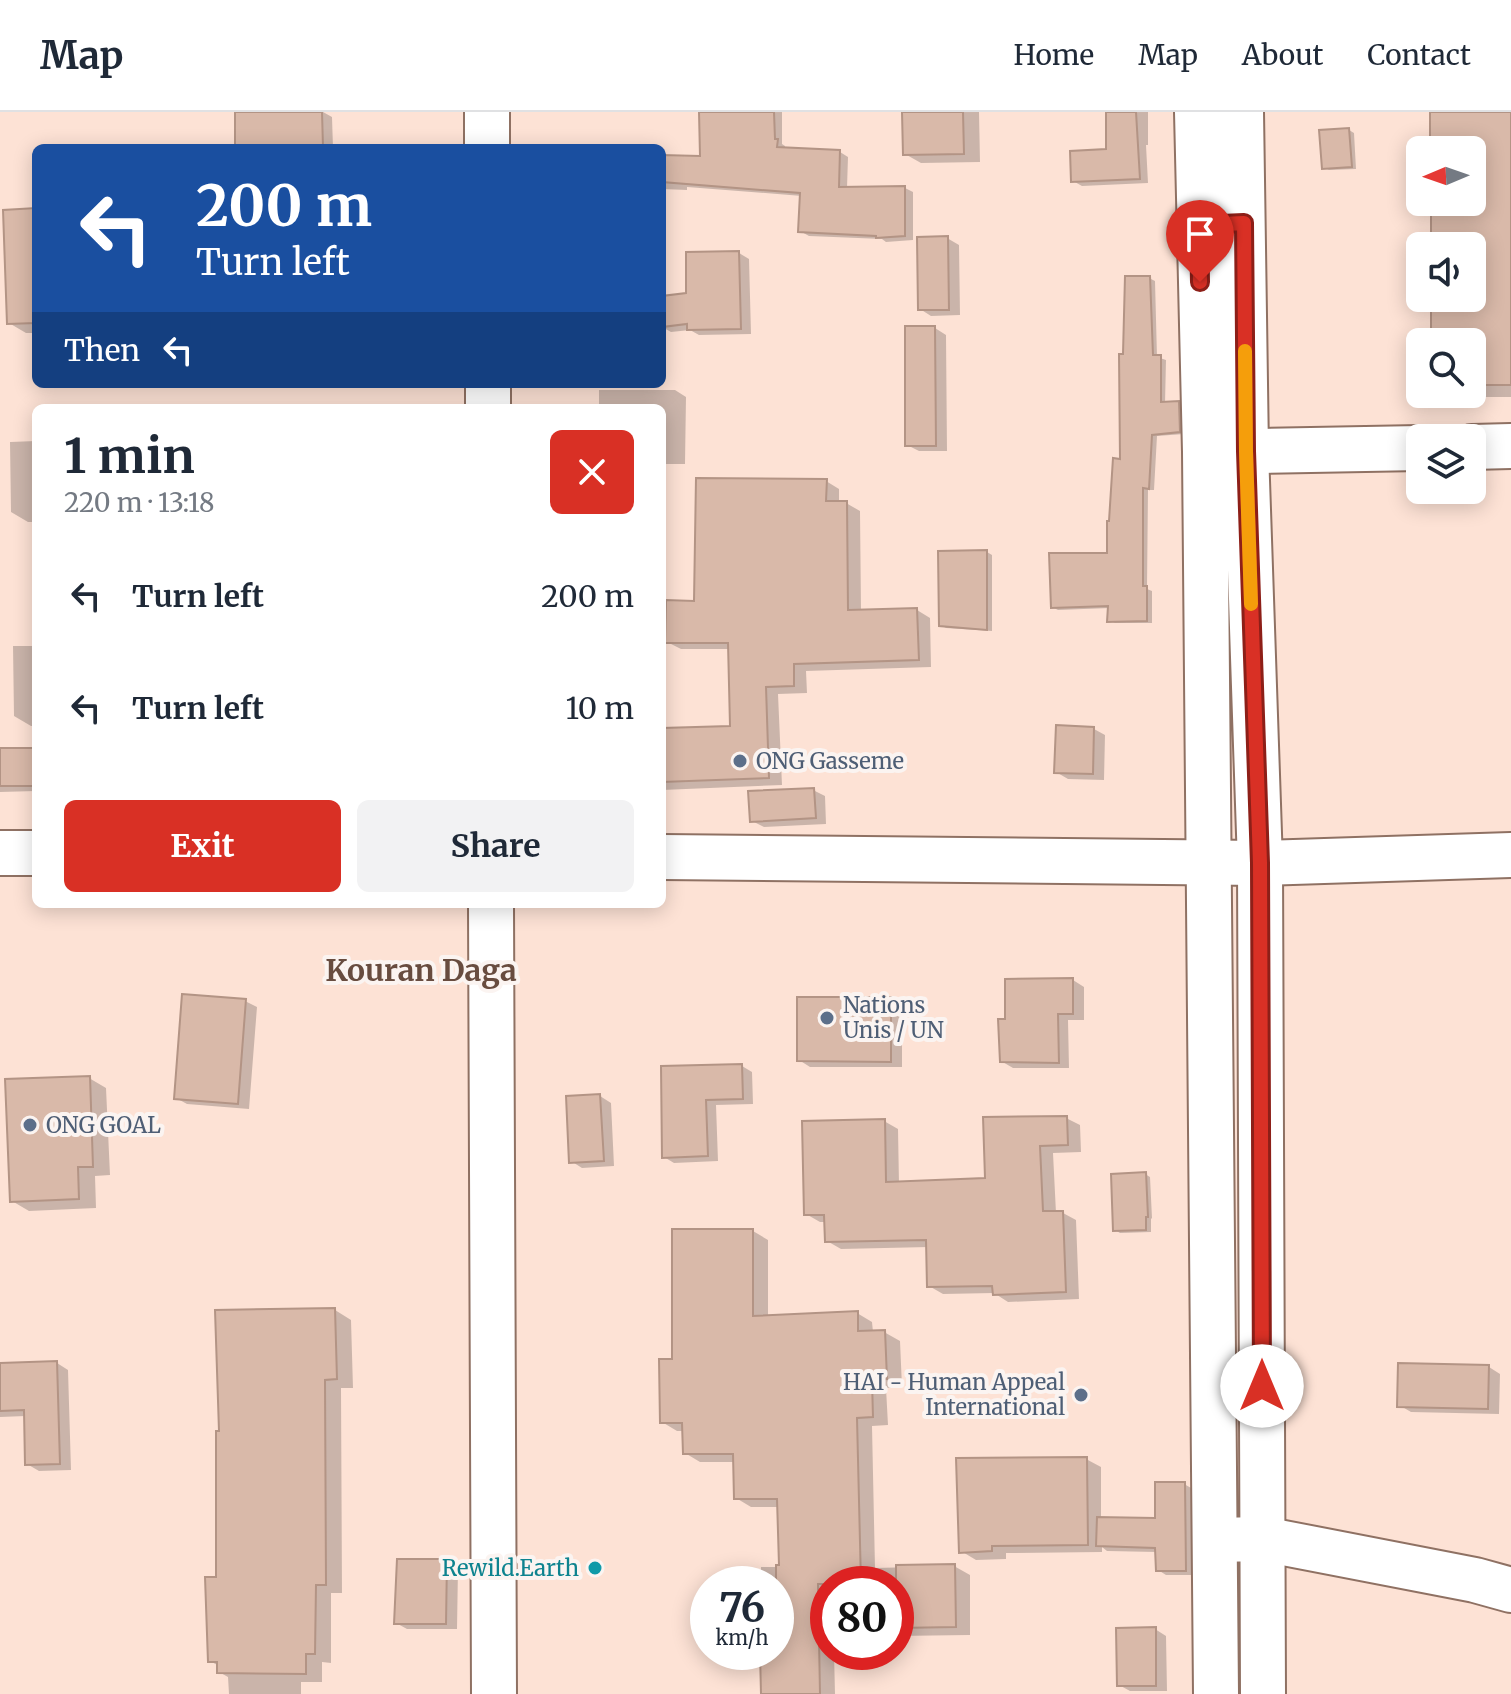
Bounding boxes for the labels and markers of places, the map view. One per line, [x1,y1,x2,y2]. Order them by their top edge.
pin [1166,200,1234,282]
place label: ONG Gasseme [756,747,904,775]
marker: ONG Gasseme [731,752,749,770]
place label: Nations Unis / UN [843,991,944,1044]
marker: Nations Unis / UN [818,1009,836,1027]
place label: ONG GOAL [46,1111,161,1139]
marker: ONG GOAL [21,1116,39,1134]
place label: HAI - Human Appeal International [843,1368,1065,1421]
marker: HAI - Human Appeal International [1072,1386,1090,1404]
place label: Rewild.Earth [442,1554,579,1582]
marker: Rewild.Earth [586,1559,604,1577]

